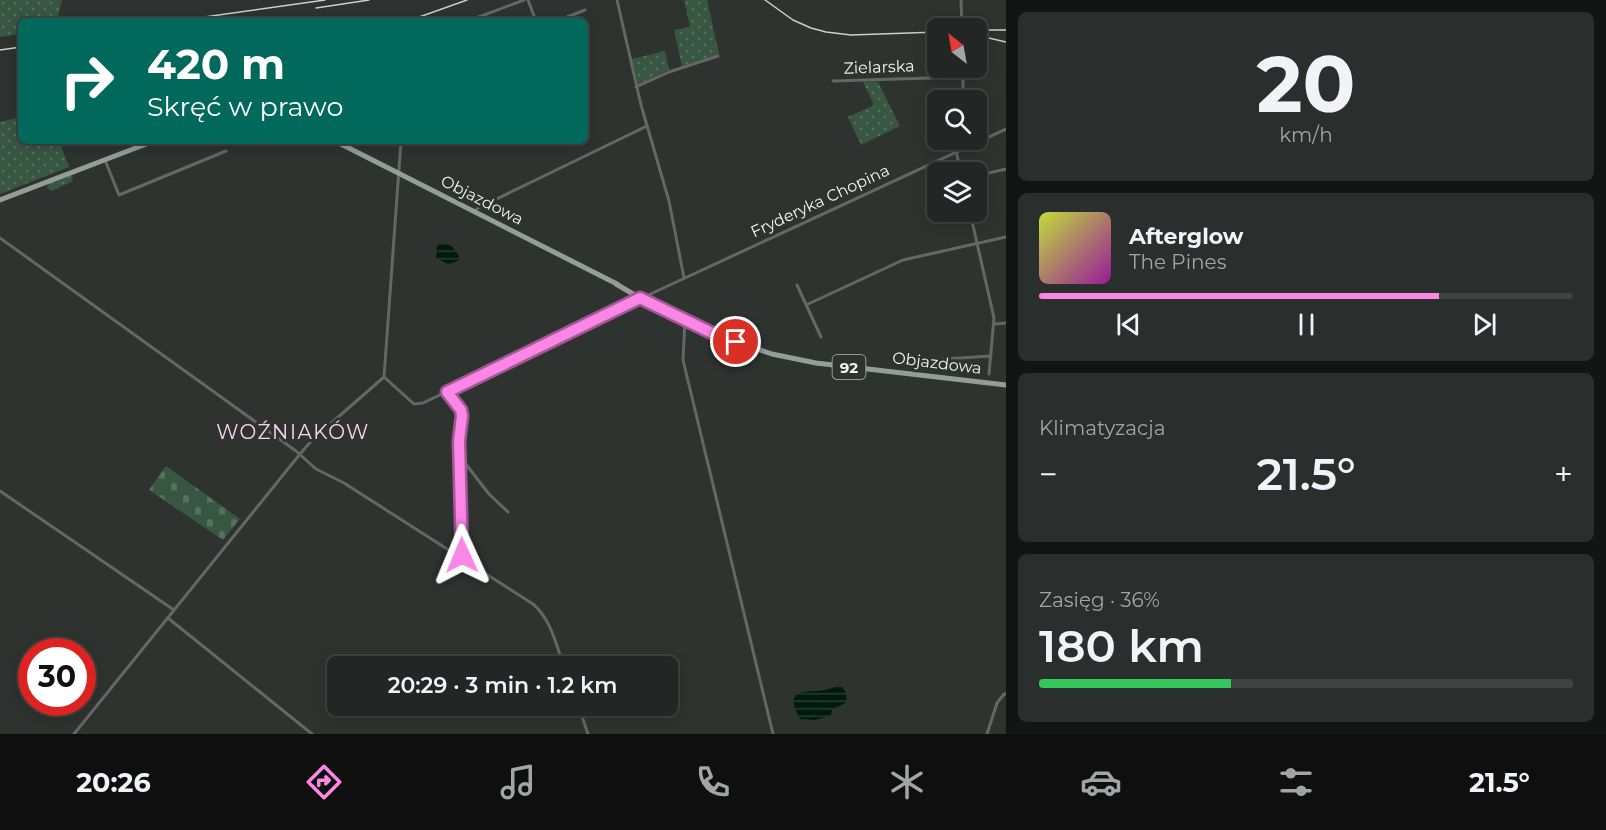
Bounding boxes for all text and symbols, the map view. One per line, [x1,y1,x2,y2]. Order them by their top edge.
north arrow [927,18,987,78]
map controls [927,18,987,222]
text: 20 [1257,36,1355,132]
text: 420 m [147,38,285,90]
icon: right [48,42,126,120]
street label: Zielarska [843,56,915,78]
text: Skręć w prawo [147,90,343,123]
button: search [927,90,987,150]
text: km/h [1279,123,1333,147]
street label: Fryderyka Chopina [748,161,892,241]
button: layers [927,162,987,222]
street label: Objazdowa [438,171,526,229]
text: Afterglow [1129,223,1243,250]
text: The Pines [1129,250,1226,274]
icon: previous [1112,308,1145,341]
icon: pause [1290,308,1323,341]
icon: next [1468,308,1501,341]
pin [710,316,761,367]
icon: arrive [719,325,752,358]
street label: Objazdowa [891,348,983,378]
road number: 92 [832,355,866,379]
text: Klimatyzacja [1039,416,1166,440]
district label: WOŹNIAKÓW [216,420,370,444]
text: 21.5° [1256,446,1356,501]
text: − [1039,454,1058,494]
text: + [1554,454,1573,494]
position arrow [430,523,494,587]
text: Zasięg · 36% [1039,588,1160,612]
text: 180 km [1039,618,1204,673]
speed limit sign: 30 [18,638,96,716]
text: 20:29 · 3 min · 1.2 km [388,672,617,699]
icon: directions [303,761,345,803]
icon: music [497,761,539,803]
icon: phone [692,761,734,803]
icon: climate [886,761,928,803]
icon: car [1080,761,1122,803]
icon: filters [1275,761,1317,803]
text: 20:26 [76,766,151,799]
text: 21.5° [1469,766,1530,799]

